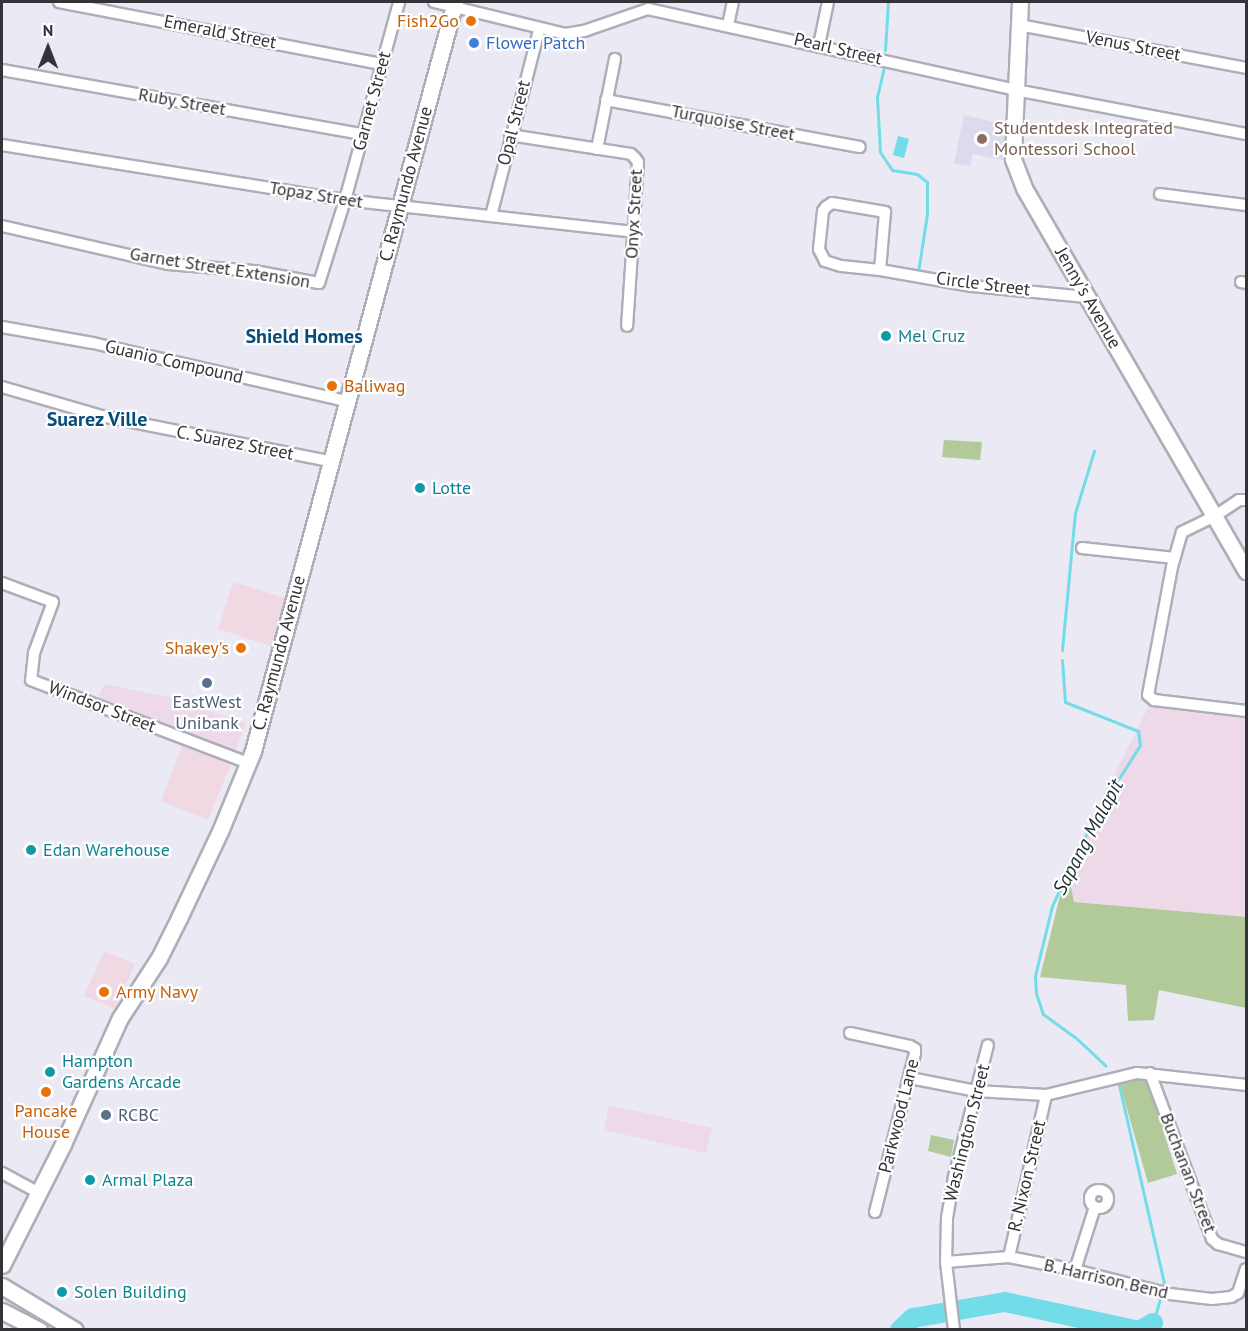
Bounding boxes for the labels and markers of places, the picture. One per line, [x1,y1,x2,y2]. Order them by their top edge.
place label: Fish2Go [397,10,459,32]
marker: Fish2Go [464,14,478,28]
place label: Flower Patch [486,32,585,54]
marker: Flower Patch [467,36,481,50]
place label: Studentdesk Integrated Montessori School [994,118,1173,160]
marker: Studentdesk Integrated Montessori School [975,132,989,146]
place label: Mel Cruz [898,325,965,347]
marker: Mel Cruz [879,329,893,343]
place label: Baliwag [344,375,405,397]
marker: Baliwag [325,379,339,393]
place label: Lotte [432,477,471,499]
marker: Lotte [413,481,427,495]
place label: Shakey's [165,637,229,659]
marker: Shakey's [234,641,248,655]
marker: EastWest Unibank [200,676,214,690]
place label: EastWest Unibank [172,692,242,734]
place label: Edan Warehouse [43,839,170,861]
marker: Edan Warehouse [24,843,38,857]
place label: Army Navy [116,981,199,1003]
marker: Army Navy [97,985,111,999]
place label: Hampton Gardens Arcade [62,1051,182,1094]
marker: Hampton Gardens Arcade [43,1065,57,1079]
marker: Pancake House [39,1085,53,1099]
place label: Pancake House [15,1101,77,1144]
place label: RCBC [118,1104,159,1126]
marker: RCBC [99,1108,113,1122]
place label: Armal Plaza [102,1169,193,1191]
marker: Armal Plaza [83,1173,97,1187]
place label: Solen Building [74,1281,187,1303]
marker: Solen Building [55,1285,69,1299]

